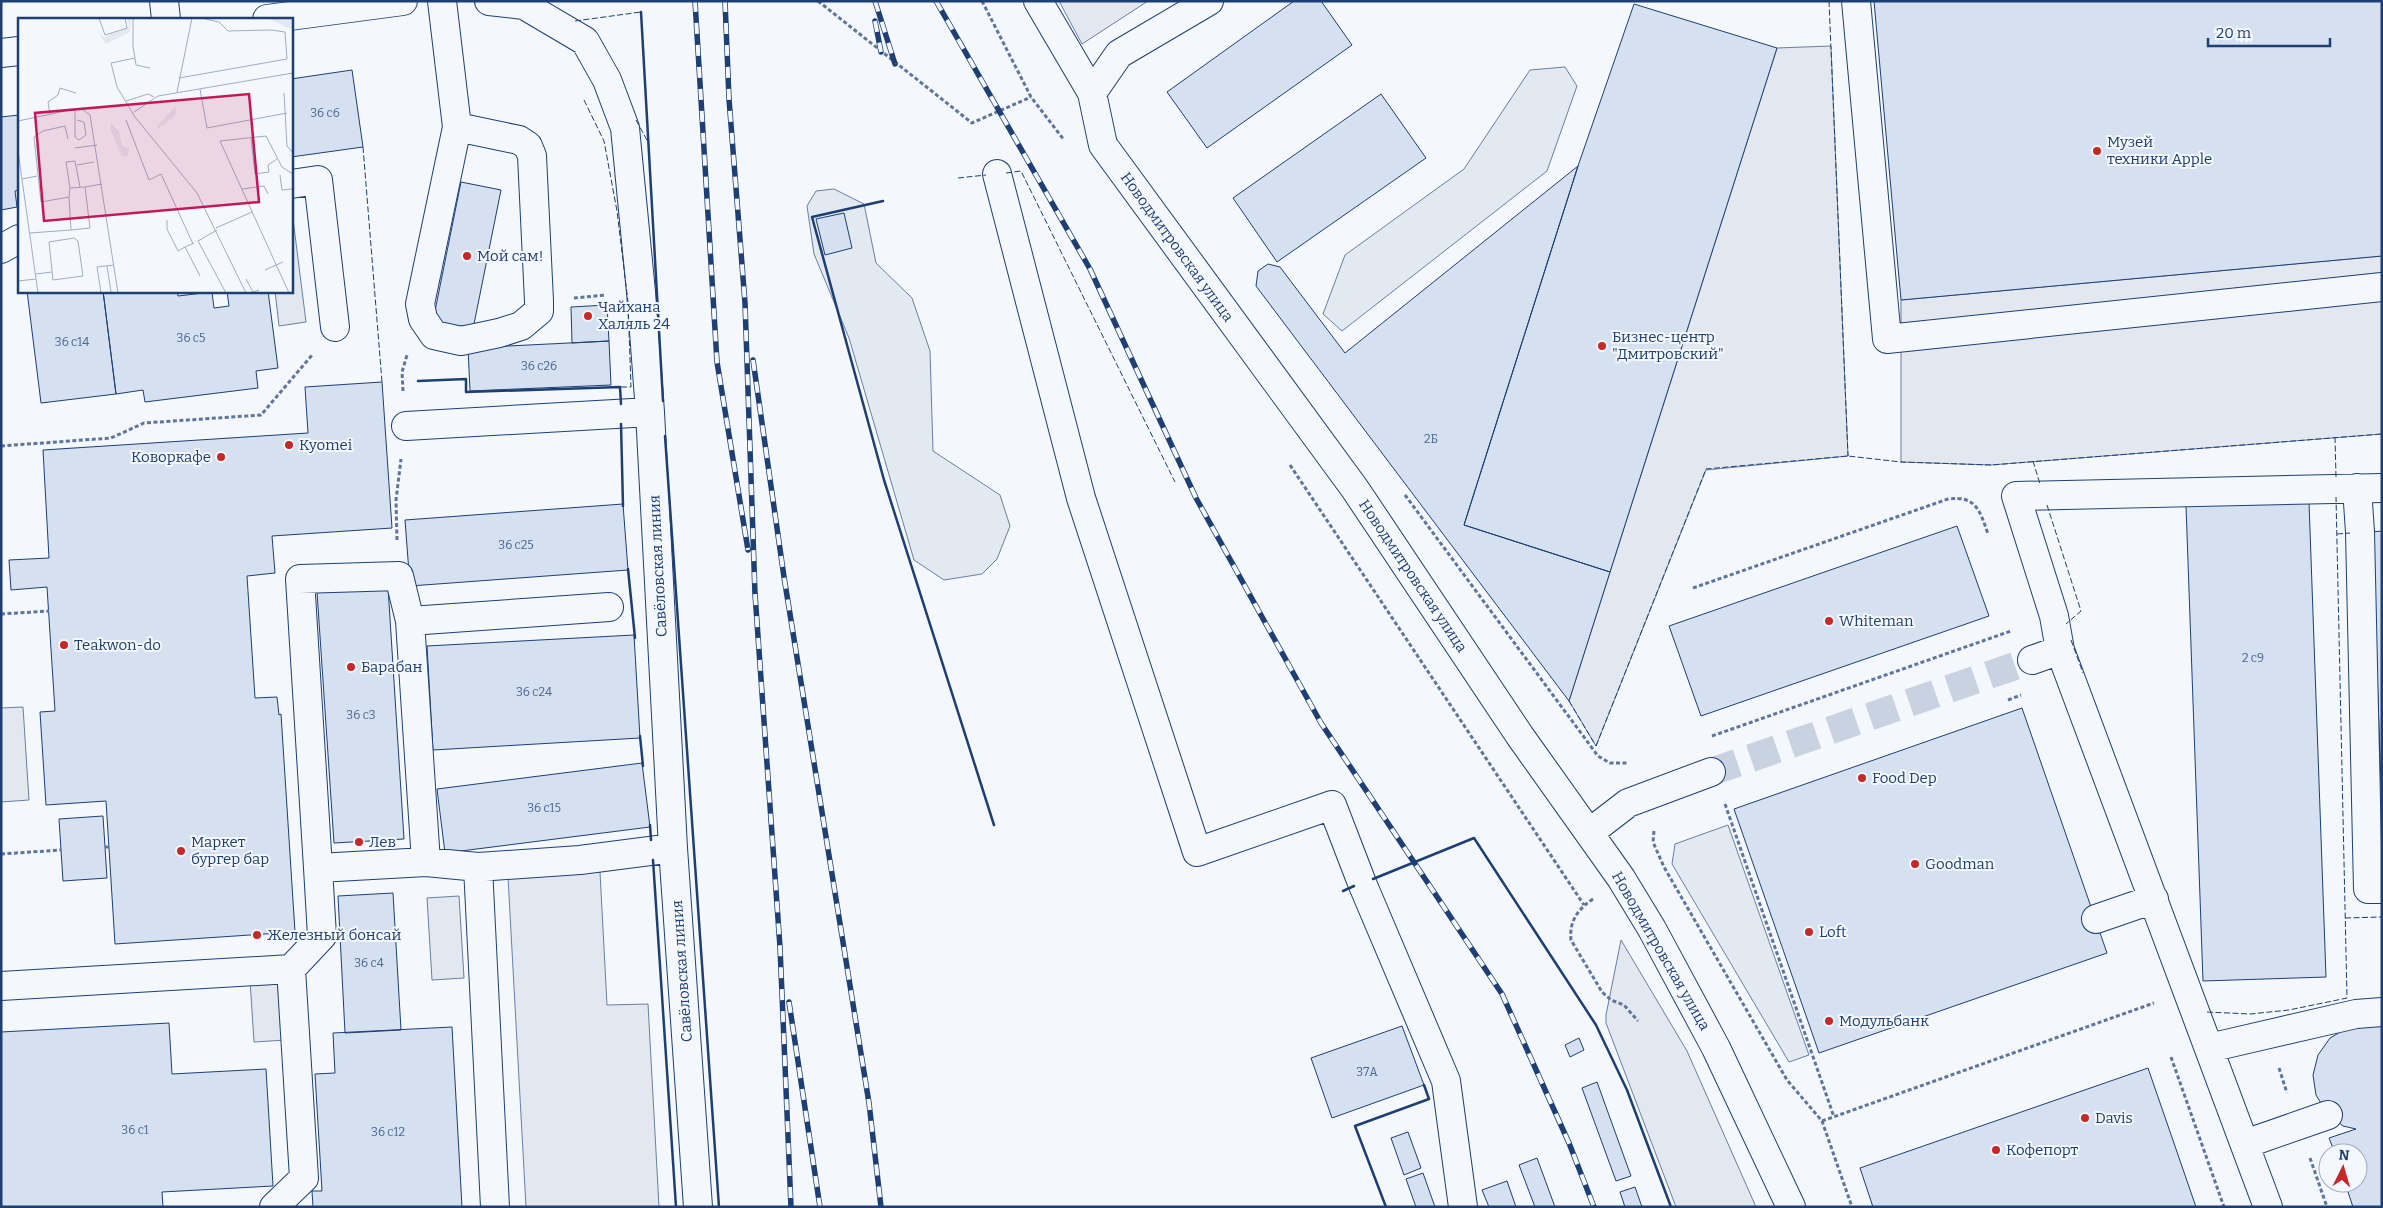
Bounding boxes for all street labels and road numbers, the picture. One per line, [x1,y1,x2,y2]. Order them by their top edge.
street label: Новодмитровская улица [1117,169,1237,325]
street label: Савёловская линия [645,494,671,638]
street label: Новодмитровская улица [1355,496,1471,656]
street label: Новодмитровская улица [1608,868,1714,1034]
street label: Савёловская линия [668,899,696,1043]

